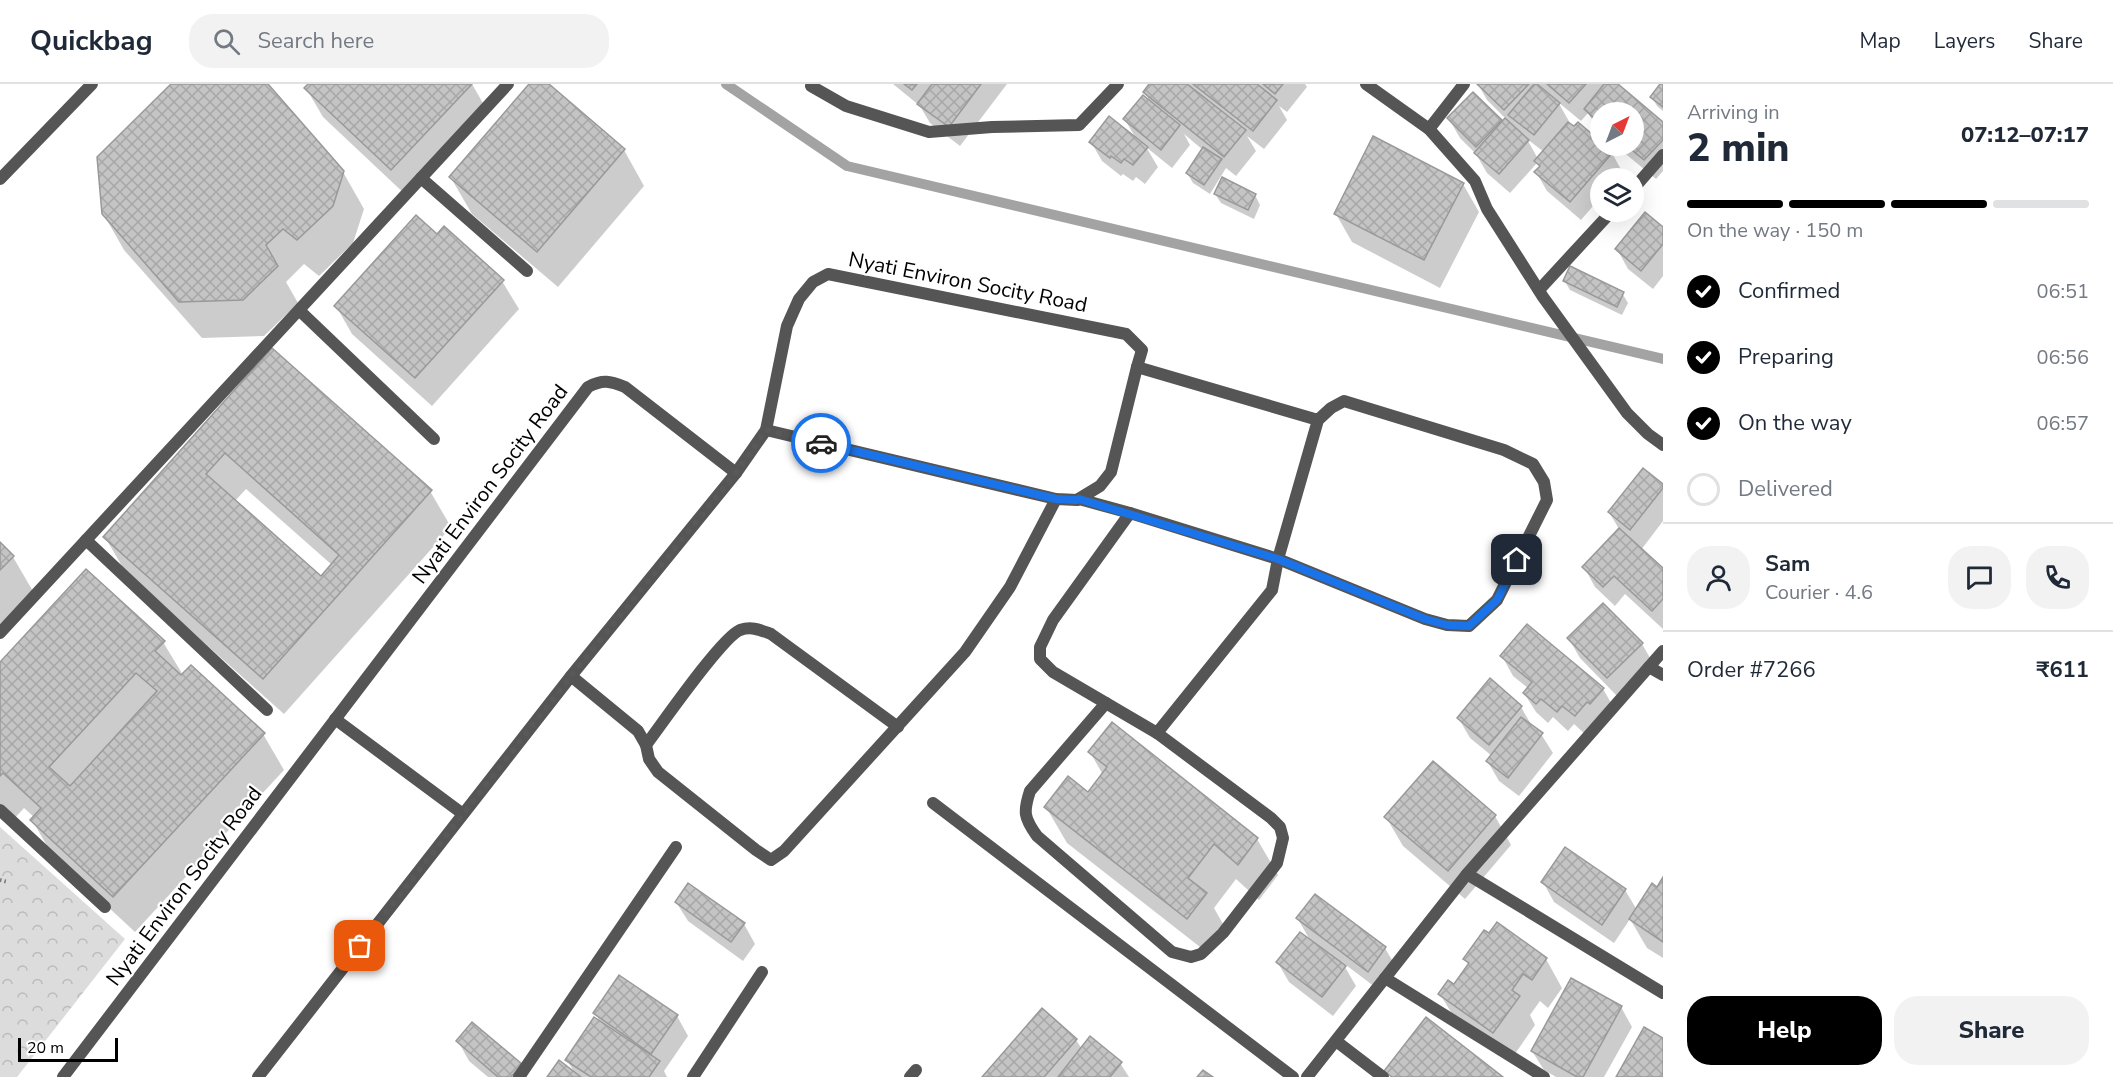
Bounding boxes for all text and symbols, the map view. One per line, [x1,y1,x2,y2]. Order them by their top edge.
search box [189,14,609,68]
text: Quickbag [30,22,153,60]
icon: search [210,25,243,58]
text: Search here [258,26,374,56]
text: Map [1859,27,1901,55]
text: Layers [1934,27,1995,55]
text: Share [2028,27,2083,55]
text: Arriving in [1687,99,1780,126]
north arrow [1590,102,1644,156]
map controls [1590,102,1644,222]
text: 07:12–07:17 [1961,120,2089,150]
text: 2 min [1687,122,1790,175]
button: layers [1590,168,1644,222]
text: On the way · 150 m [1687,217,1863,244]
street label: Nyati Environ Socity Road [846,245,1090,319]
icon: check [1687,275,1720,308]
text: Confirmed [1738,276,1840,306]
text: 06:51 [2036,278,2089,305]
icon: check [1687,341,1720,374]
text: Preparing [1738,342,1834,372]
text: 06:56 [2036,344,2089,371]
street label: Nyati Environ Socity Road [406,379,574,589]
icon: check [1687,407,1720,440]
text: On the way [1738,408,1852,438]
text: 06:57 [2036,410,2089,437]
courier [791,413,851,473]
icon: car [805,427,838,460]
text: Delivered [1738,474,1833,504]
pin [1491,534,1542,585]
icon: home [1500,543,1533,576]
button: person [1687,546,1750,609]
button: chat [1948,546,2011,609]
button: phone [2026,546,2089,609]
text: Sam [1765,549,1810,579]
text: Courier · 4.6 [1765,579,1873,606]
text: Order #7266 [1687,655,1816,685]
text: ₹611 [2036,655,2089,685]
street label: Nyati Environ Socity Road [100,781,268,991]
pin [334,920,385,971]
icon: bag [343,929,376,962]
button: Help [1687,996,1882,1065]
button: Share [1894,996,2089,1065]
scale bar [18,1035,118,1062]
text: 20 m [27,1037,64,1059]

